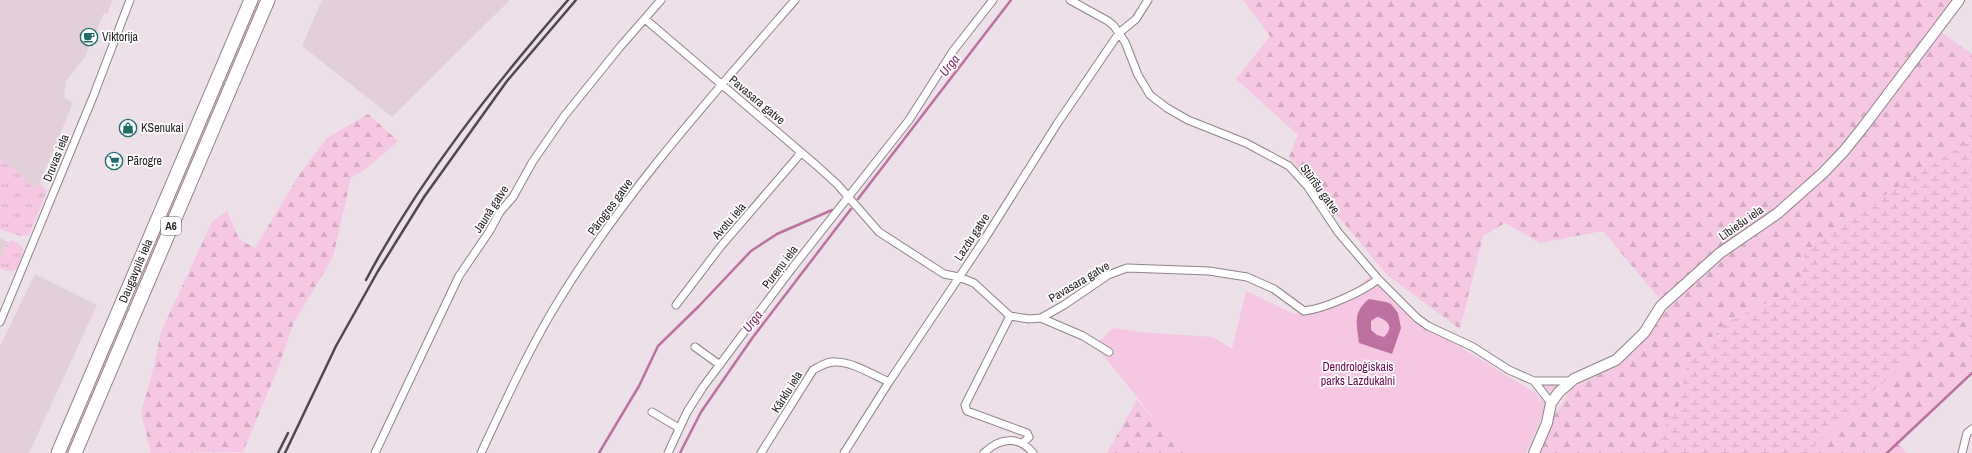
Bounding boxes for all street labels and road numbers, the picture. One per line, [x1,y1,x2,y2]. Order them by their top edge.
street label: Pavasara gatve [726,72,788,128]
street label: Druvas iela [39,131,73,184]
street label: Stūrīšu gatve [1296,161,1344,217]
street label: Pārogres gatve [584,175,636,239]
street label: Jaunā gatve [470,182,512,236]
street label: Avotu iela [708,199,750,243]
street label: Lībiešu iela [1716,202,1767,244]
street label: Lazdu gatve [951,210,993,264]
road number: A6 [161,217,181,235]
street label: Daugavpils iela [115,236,156,305]
street label: Pureņu iela [758,242,802,292]
street label: Pavasara gatve [1046,258,1112,306]
street label: Kārklu iela [768,368,806,416]

